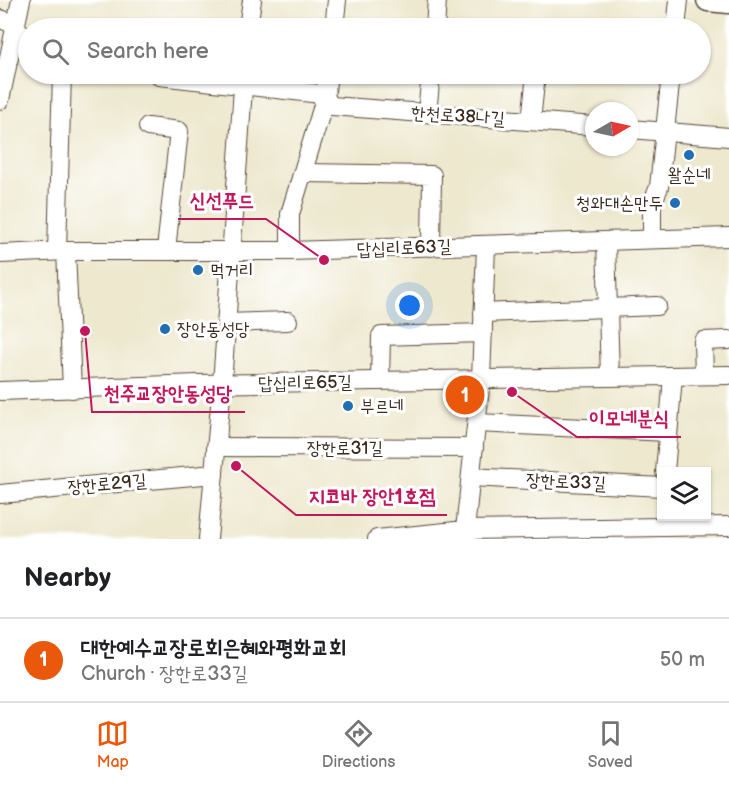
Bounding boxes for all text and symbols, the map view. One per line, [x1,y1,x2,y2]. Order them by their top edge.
search box [18,18,711,84]
icon: search [39,35,72,68]
text: Search here [87,38,209,65]
street label: 한천로38나길 [410,102,506,130]
north arrow [585,102,639,156]
marker: 왈순네 [682,148,696,162]
place label: 왈순네 [667,165,711,186]
callout: 신선푸드 [178,181,266,219]
text: 신선푸드 [190,189,254,213]
place label: 청와대손만두 [576,193,663,214]
marker: 청와대손만두 [668,196,682,210]
street label: 답십리로63길 [356,236,452,260]
place label: 먹거리 [210,260,253,281]
marker: 먹거리 [191,263,205,277]
your location [395,291,424,320]
place label: 장안동성당 [177,319,250,340]
marker: 장안동성당 [158,322,172,336]
street label: 답십리로65길 [258,372,353,394]
pin: 1 [446,372,484,418]
callout: 천주교장안동성당 [92,374,245,412]
text: 천주교장안동성당 [104,382,232,406]
place label: 부르네 [360,396,403,417]
marker: 부르네 [341,399,355,413]
callout: 이모네분식 [577,399,681,437]
text: 이모네분식 [589,407,669,431]
street label: 장한로31길 [307,438,383,459]
map controls [657,467,711,521]
button: layers [657,467,711,521]
street label: 장한로33길 [525,469,607,495]
street label: 장한로29길 [67,470,148,498]
callout: 지코바 장안1호점 [296,477,447,515]
text: 지코바 장안1호점 [309,485,435,509]
text: Nearby [24,563,111,594]
text: 대한예수교장로회은혜와평화교회 [81,635,347,662]
text: 1 [39,648,48,672]
text: 50 m [660,648,705,672]
text: Church · 장한로33길 [81,662,248,686]
tab: Map [96,717,129,772]
tab: Directions [322,717,395,772]
tab: Saved [588,717,633,772]

